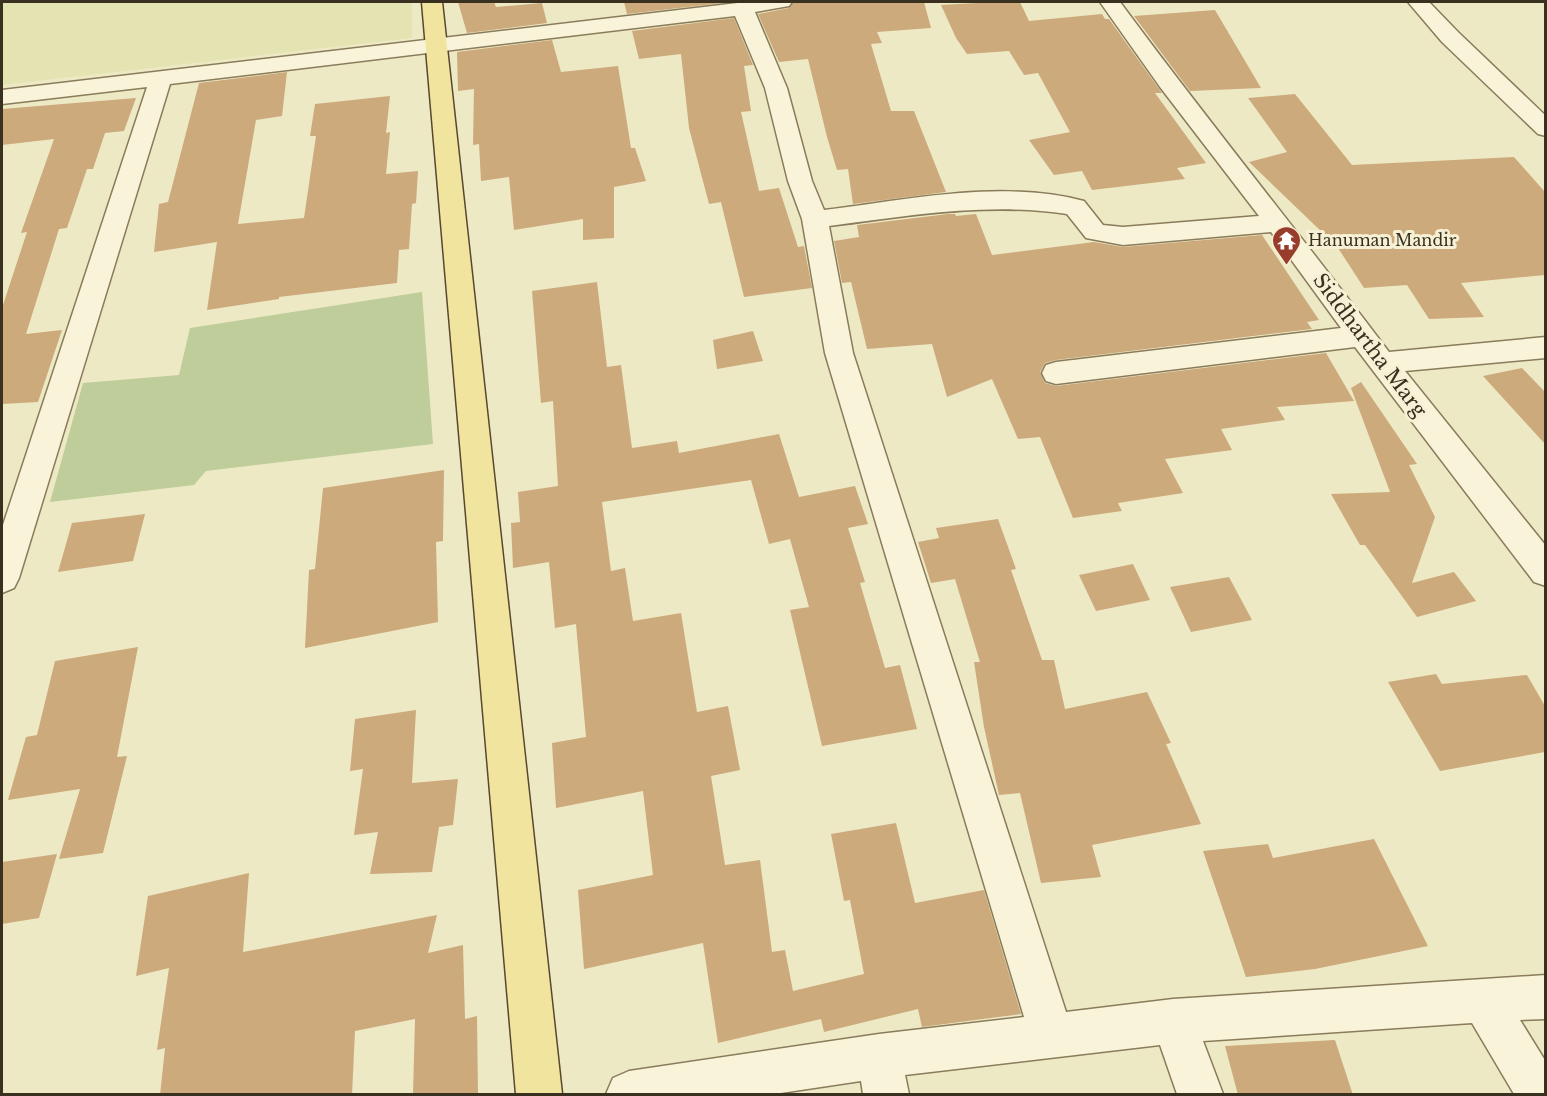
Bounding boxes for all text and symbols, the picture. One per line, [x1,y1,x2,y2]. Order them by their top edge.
temple icon: Hanuman Mandir [1271,224,1303,266]
place label: Hanuman Mandir [1308,230,1457,250]
street label: Siddhartha Marg [1308,269,1432,422]

